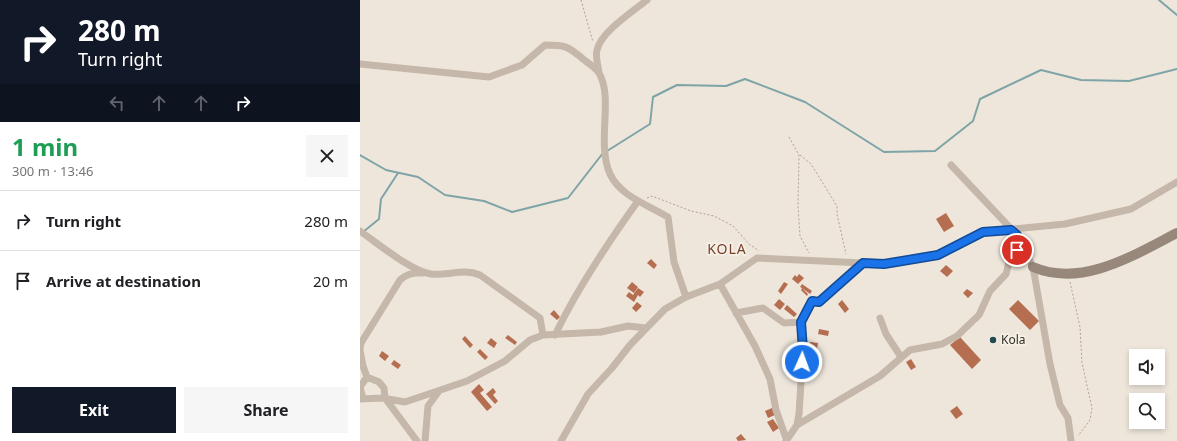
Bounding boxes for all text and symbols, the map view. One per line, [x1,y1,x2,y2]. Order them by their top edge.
text: 280 m [78,11,161,49]
icon: right [12,16,64,68]
text: Turn right [78,47,162,71]
icon: left [106,92,128,114]
icon: ahead [148,92,170,114]
icon: ahead [190,92,212,114]
icon: right [232,92,254,114]
text: 1 min [12,130,78,163]
button: close [306,135,348,177]
text: 300 m · 13:46 [12,162,93,180]
icon: right [12,210,34,232]
text: Turn right [46,211,121,231]
text: 280 m [304,211,348,231]
pin [1000,233,1034,267]
district label: KOLA [707,239,747,258]
icon: arrive [1006,239,1028,261]
icon: arrive [12,270,34,292]
text: Arrive at destination [46,271,201,291]
text: 20 m [313,271,348,291]
place label: Kola [1001,331,1026,348]
marker: Kola [988,335,998,345]
position arrow [781,341,823,383]
map controls [1129,349,1165,429]
button: sound [1129,349,1165,385]
button: Exit [12,387,176,433]
button: Share [184,387,348,433]
button: search [1129,393,1165,429]

